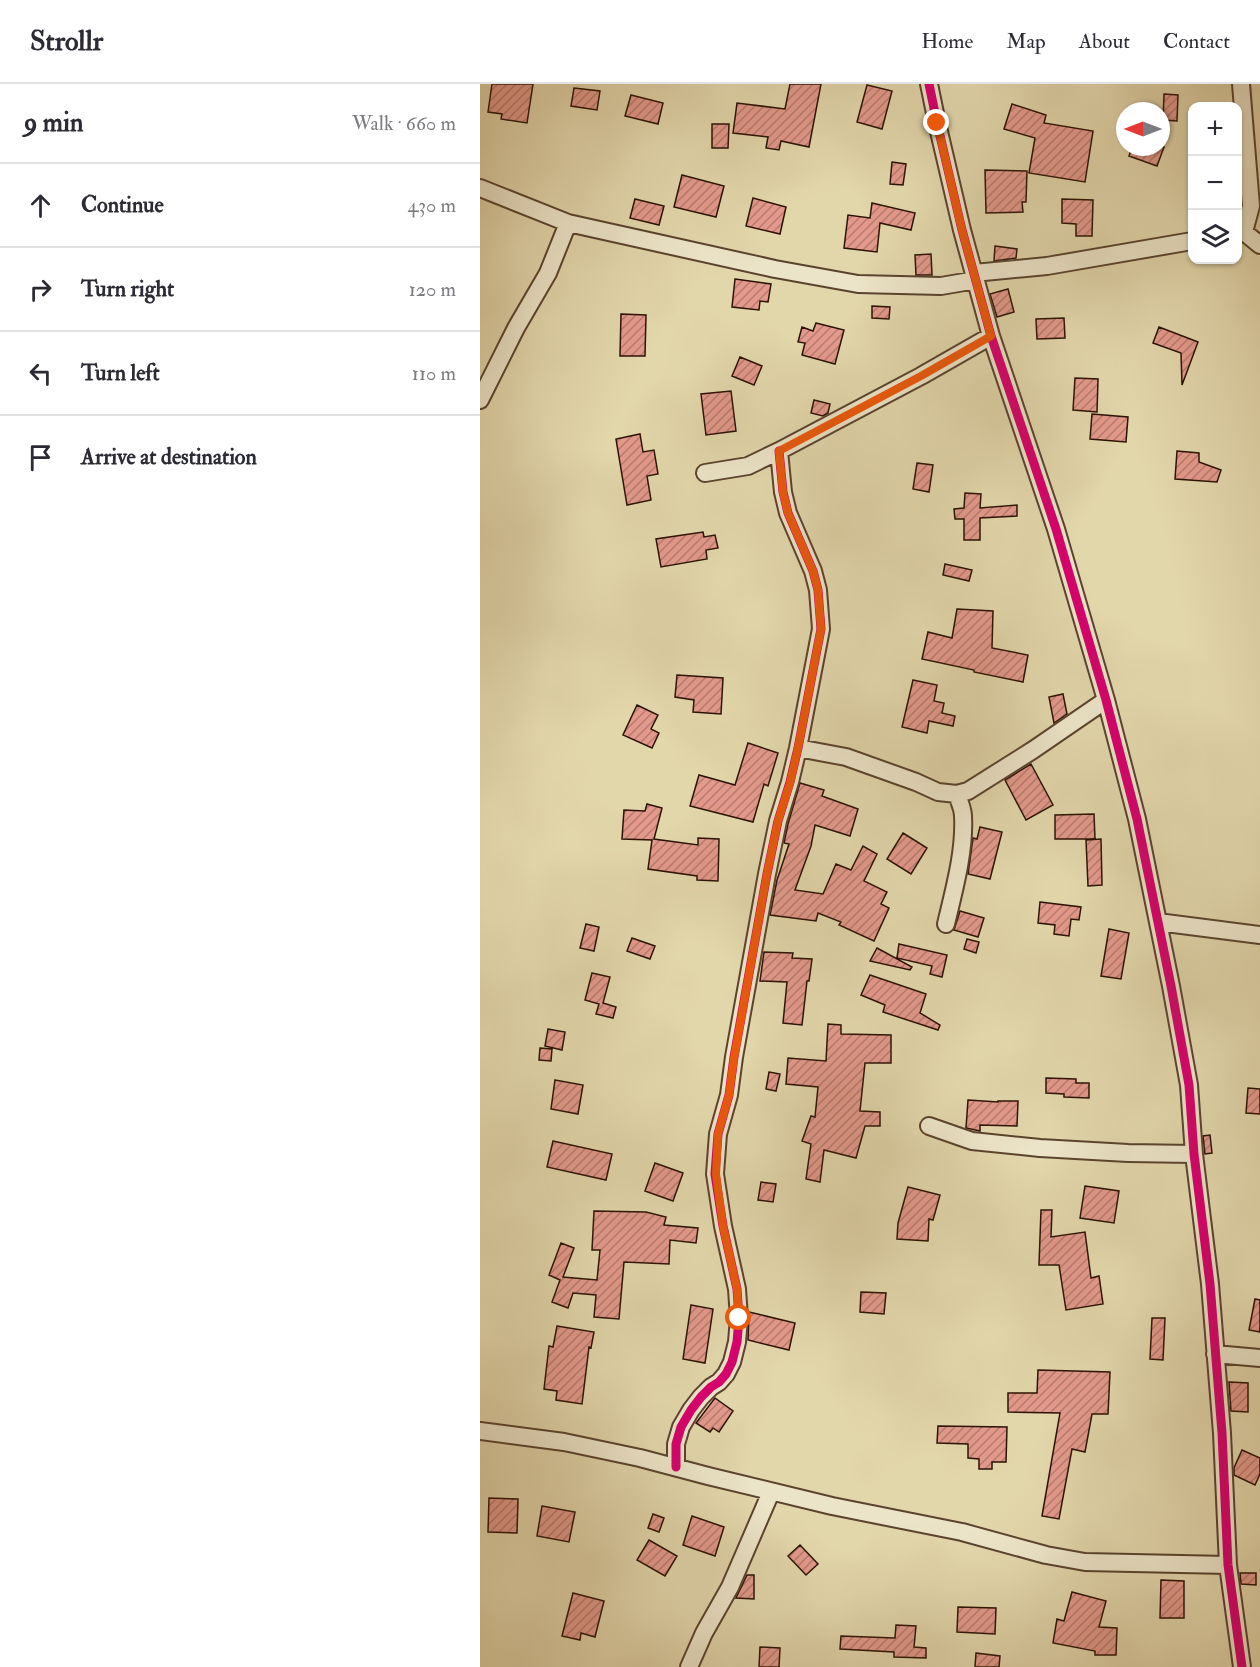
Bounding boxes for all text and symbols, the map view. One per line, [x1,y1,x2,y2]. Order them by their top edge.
text: Strollr [30,24,103,59]
text: Home [921,28,973,55]
text: Map [1006,28,1046,55]
text: About [1079,28,1130,55]
text: Contact [1163,28,1230,55]
north arrow [1116,102,1170,156]
map controls [1188,102,1242,264]
button: + [1188,102,1242,156]
text: 9 min [24,107,83,139]
route end [923,109,949,135]
text: Walk · 660 m [352,111,456,136]
button: − [1188,156,1242,210]
icon: ahead [24,189,57,222]
text: Continue [81,191,164,219]
text: 430 m [408,193,456,218]
button: layers [1188,210,1242,264]
icon: right [24,273,57,306]
text: Turn right [81,275,174,303]
text: 120 m [409,277,456,302]
icon: left [24,357,57,390]
text: Turn left [81,359,160,387]
text: 110 m [412,361,456,386]
icon: arrive [24,441,57,474]
text: Arrive at destination [81,443,257,471]
route start [725,1304,751,1330]

